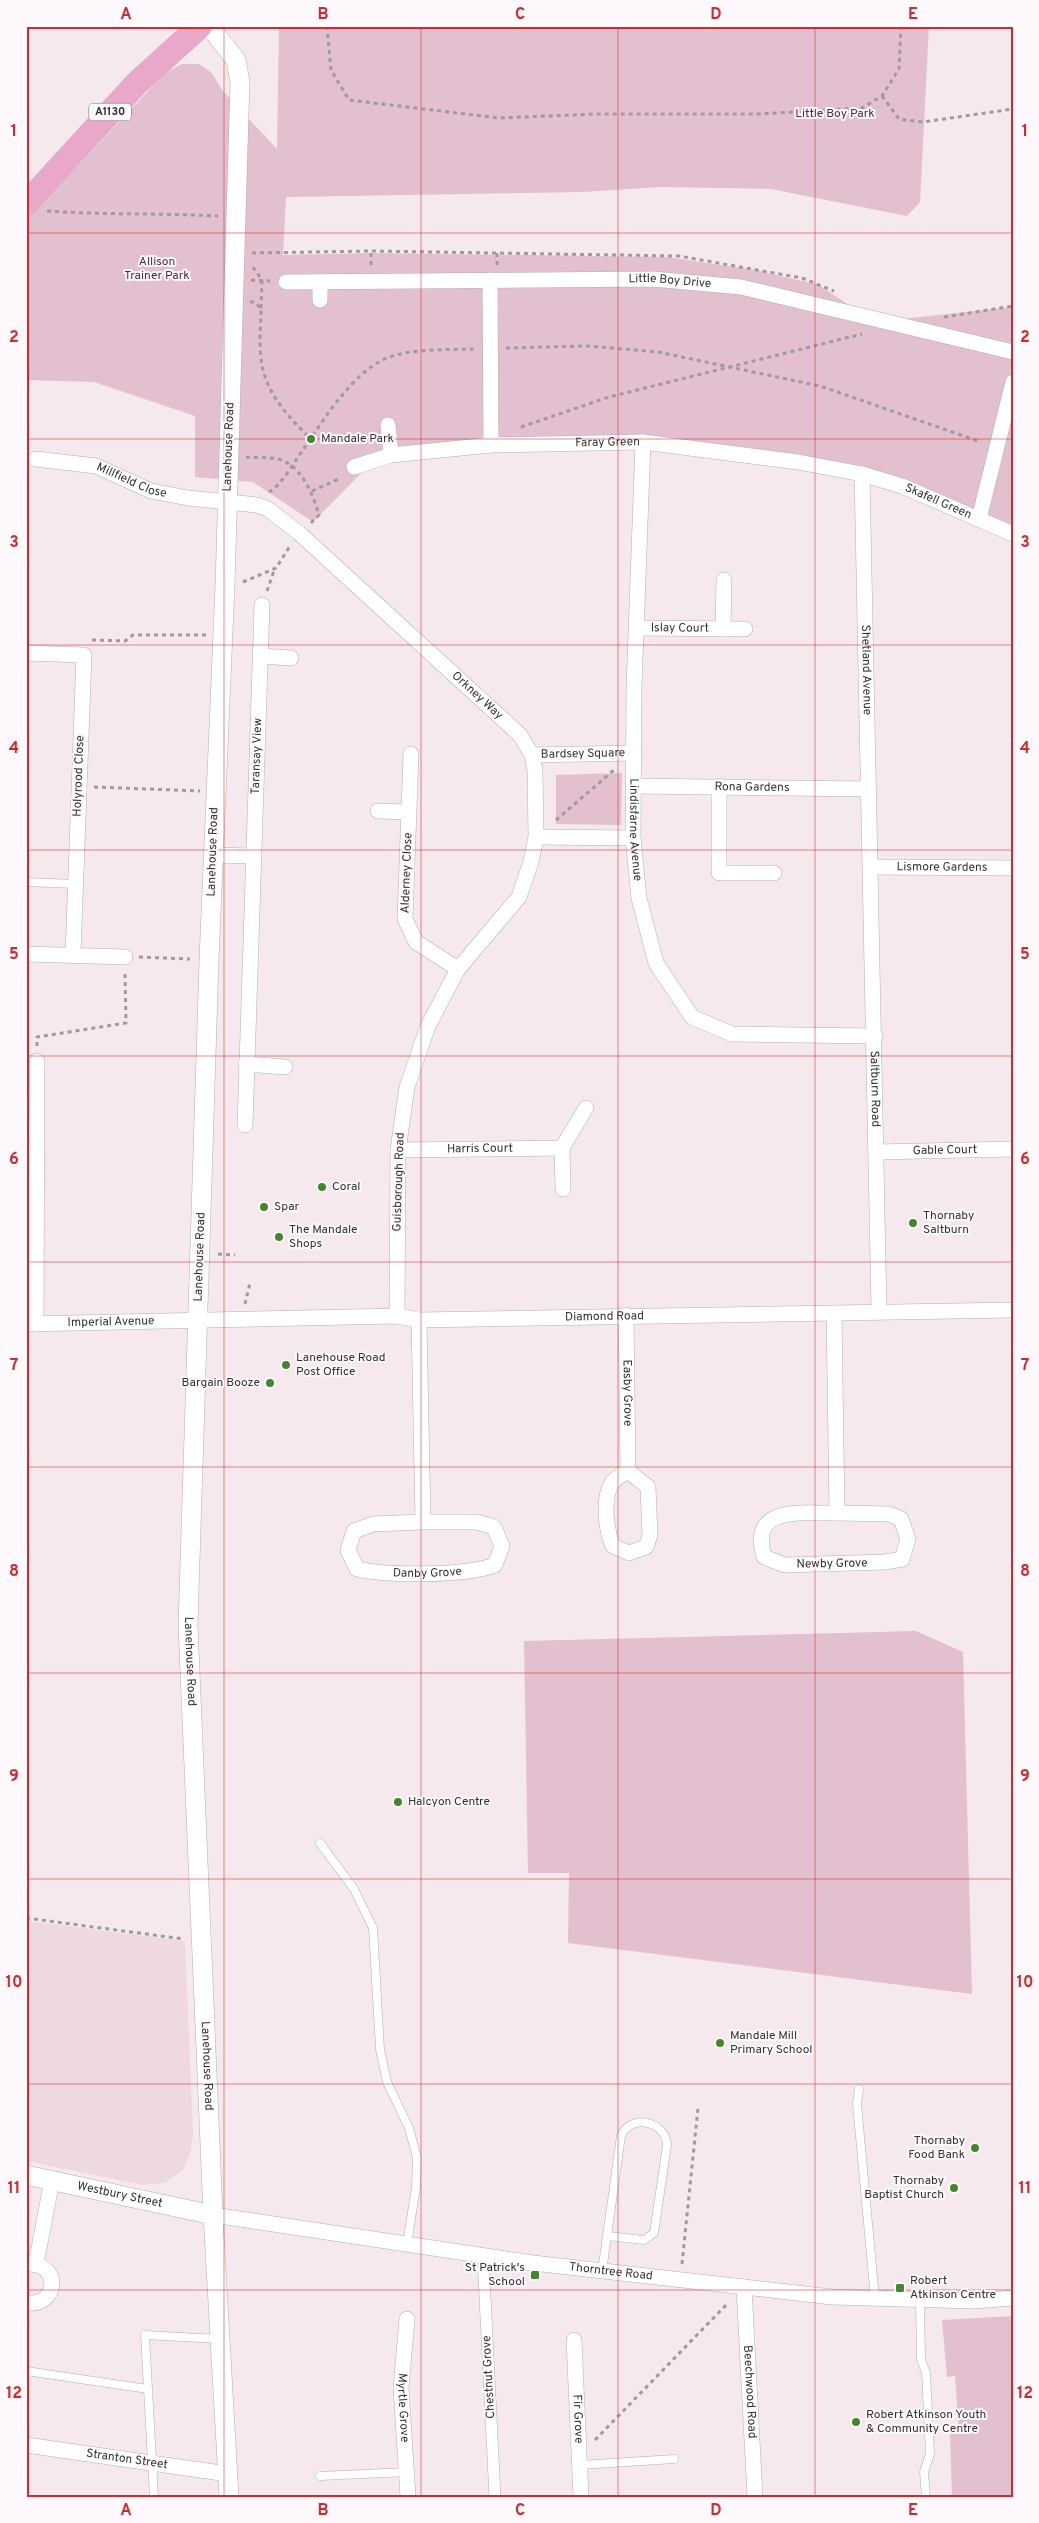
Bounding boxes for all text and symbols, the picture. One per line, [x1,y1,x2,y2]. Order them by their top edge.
text: A [120,5,132,25]
text: B [317,5,329,25]
text: C [515,5,525,25]
text: D [710,5,722,25]
text: E [908,5,918,25]
road number: A1130 [89,104,131,120]
park label: Little Boy Park [795,106,875,122]
text: 1 [11,122,17,142]
text: 1 [1022,122,1028,142]
park label: Allison Trainer Park [124,254,190,284]
street label: Little Boy Drive [628,271,712,292]
text: 2 [9,328,19,348]
text: 2 [1020,328,1030,348]
street label: Lanehouse Road [219,402,239,492]
place label: Mandale Park [321,431,394,447]
marker: Mandale Park [305,433,317,445]
street label: Faray Green [575,434,640,451]
street label: Millfield Close [94,459,168,502]
street label: Skafell Green [902,480,974,523]
text: 3 [9,533,19,553]
text: 3 [1020,533,1030,553]
street label: Islay Court [651,620,709,637]
street label: Shetland Avenue [857,625,875,715]
street label: Orkney Way [448,668,506,723]
street label: Taransay View [248,717,266,795]
street label: Holyrood Close [70,735,88,817]
text: 4 [9,739,19,759]
text: 4 [1020,739,1030,759]
street label: Bardsey Square [541,745,625,763]
street label: Lindisfarne Avenue [625,778,645,882]
street label: Rona Gardens [714,779,790,796]
street label: Lanehouse Road [203,807,223,897]
street label: Alderney Close [398,832,416,914]
street label: Lismore Gardens [896,859,988,876]
text: 5 [9,945,19,965]
text: 5 [1020,945,1030,965]
street label: Saltburn Road [866,1050,883,1127]
street label: Guisborough Road [389,1132,409,1232]
street label: Harris Court [447,1141,513,1157]
street label: Gable Court [913,1142,977,1159]
text: 6 [9,1150,19,1170]
text: 6 [1020,1150,1030,1170]
place label: Coral [332,1179,360,1195]
marker: Coral [316,1181,328,1193]
place label: Spar [274,1199,300,1215]
marker: Spar [258,1201,270,1213]
place label: Thornaby Saltburn [923,1208,974,1238]
street label: Lanehouse Road [190,1212,210,1302]
marker: Thornaby Saltburn [907,1217,919,1229]
place label: The Mandale Shops [289,1222,358,1252]
marker: The Mandale Shops [273,1231,285,1243]
street label: Diamond Road [565,1308,644,1326]
street label: Imperial Avenue [67,1313,155,1331]
place label: Lanehouse Road Post Office [296,1350,386,1380]
text: 7 [10,1356,18,1376]
text: 7 [1021,1356,1029,1376]
marker: Lanehouse Road Post Office [280,1359,292,1371]
street label: Easby Grove [619,1359,635,1426]
place label: Bargain Booze [182,1375,260,1391]
marker: Bargain Booze [264,1377,276,1389]
street label: Newby Grove [796,1555,868,1573]
text: 8 [9,1562,19,1582]
text: 8 [1020,1562,1030,1582]
street label: Danby Grove [392,1564,463,1582]
street label: Lanehouse Road [180,1616,199,1706]
text: 9 [9,1767,19,1787]
text: 9 [1020,1767,1030,1787]
place label: Halcyon Centre [408,1794,490,1810]
marker: Halcyon Centre [392,1796,404,1808]
text: 10 [6,1973,22,1993]
text: 10 [1017,1973,1033,1993]
street label: Lanehouse Road [197,2021,217,2111]
place label: Mandale Mill Primary School [730,2028,813,2058]
marker: Mandale Mill Primary School [714,2037,726,2049]
place label: Thornaby Food Bank [908,2133,965,2163]
marker: Thornaby Food Bank [969,2142,981,2154]
place label: Thornaby Baptist Church [864,2173,944,2203]
street label: Westbury Street [76,2178,164,2212]
text: 11 [8,2179,20,2199]
text: 11 [1019,2179,1031,2199]
marker: Thornaby Baptist Church [948,2182,960,2194]
street label: Thorntree Road [568,2259,654,2285]
place label: St Patrick's School [465,2260,525,2290]
marker: St Patrick's School [529,2269,541,2281]
place label: Robert Atkinson Centre [910,2273,996,2303]
marker: Robert Atkinson Centre [894,2282,906,2294]
street label: Chestnut Grove [479,2335,499,2419]
street label: Beechwood Road [739,2345,760,2439]
street label: Myrtle Grove [393,2372,412,2443]
text: 12 [6,2384,22,2404]
text: 12 [1017,2384,1033,2404]
street label: Fir Grove [568,2394,587,2444]
place label: Robert Atkinson Youth & Community Centre [866,2407,986,2437]
marker: Robert Atkinson Youth & Community Centre [850,2416,862,2428]
street label: Stranton Street [85,2446,169,2473]
text: A [120,2501,132,2521]
text: B [317,2501,329,2521]
text: C [515,2501,525,2521]
text: D [710,2501,722,2521]
text: E [908,2501,918,2521]

